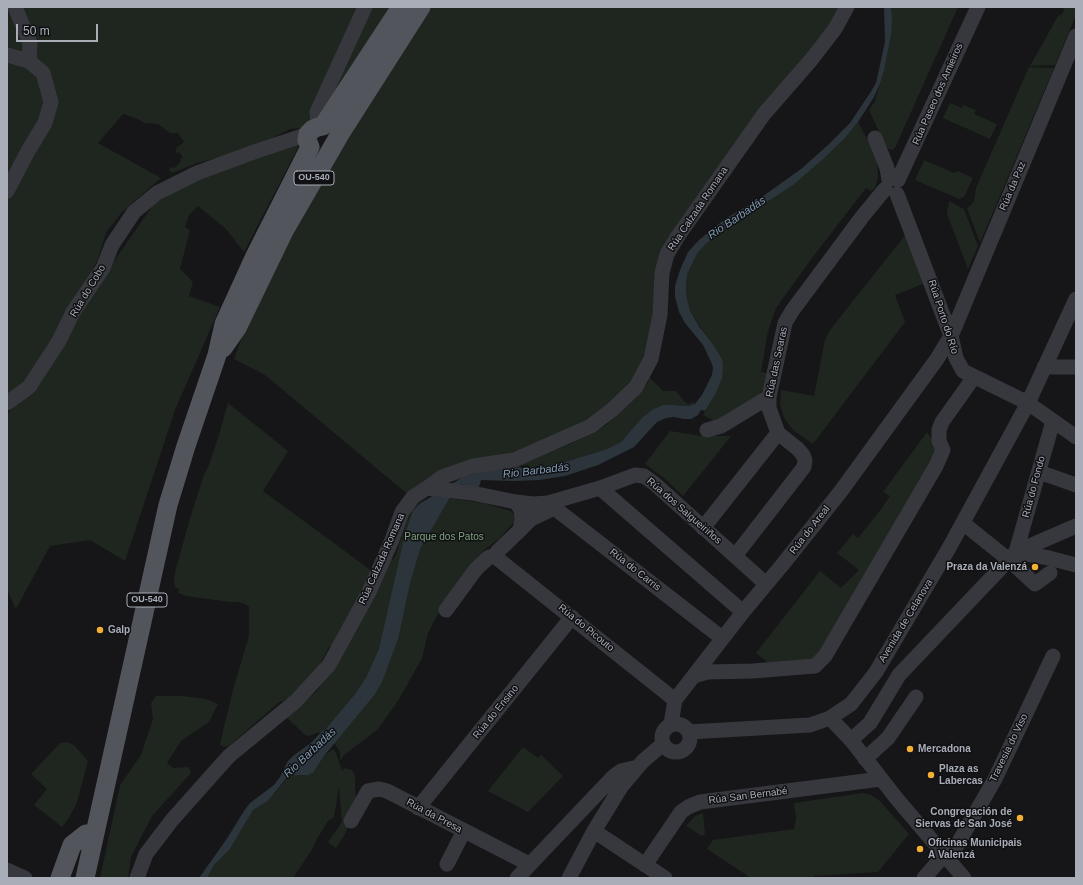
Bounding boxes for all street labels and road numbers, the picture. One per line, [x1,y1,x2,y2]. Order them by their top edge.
street label: Rúa Paseo dos Amieiros [910,41,966,147]
street label: Rúa da Paz [997,160,1029,212]
street label: Rúa Calzada Romana [666,165,730,253]
road number: OU-540 [294,171,334,185]
street label: Rúa do Cobo [68,263,108,319]
street label: Rúa Porto do Río [925,278,961,356]
street label: Rúa das Searas [764,326,790,398]
street label: Rúa do Fondo [1020,455,1048,519]
street label: Rúa dos Salgueiriños [644,475,724,547]
street label: Rúa do Areal [787,503,833,557]
street label: Rúa Calzada Romana [357,512,407,606]
street label: Rúa do Carris [607,546,663,594]
street label: Avenida de Celanova [876,577,936,665]
road number: OU-540 [127,593,167,607]
street label: Rúa do Picouto [556,602,616,654]
street label: Rúa do Ensino [471,683,521,741]
street label: Travesía do Viso [987,712,1031,784]
street label: Rúa San Bernabé [708,785,788,807]
street label: Rúa da Presa [404,796,464,836]

